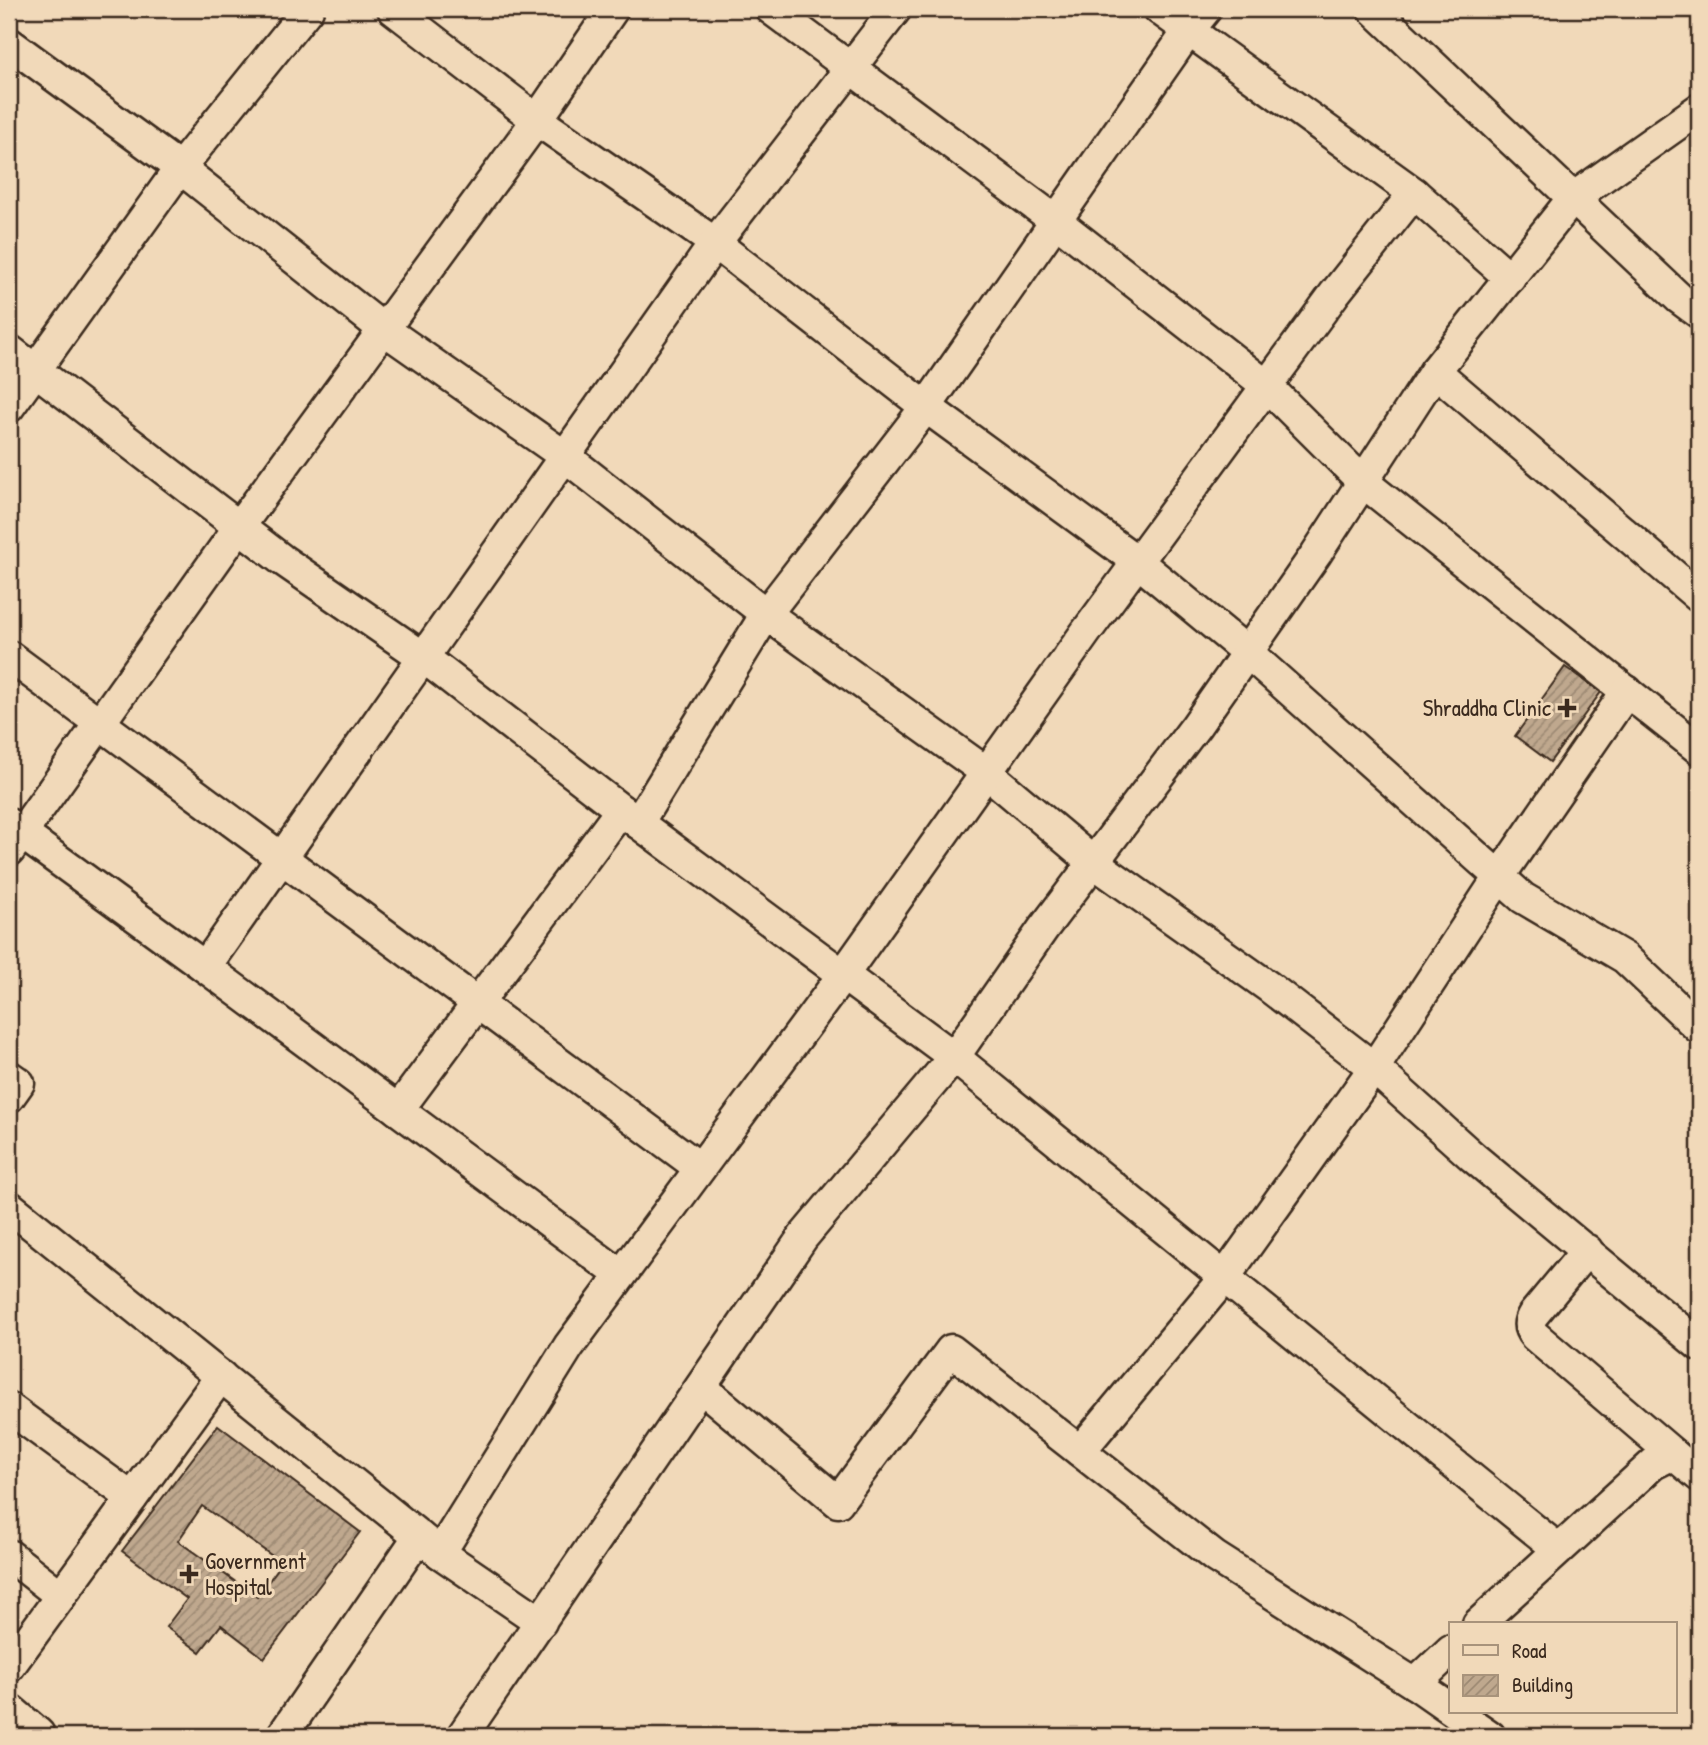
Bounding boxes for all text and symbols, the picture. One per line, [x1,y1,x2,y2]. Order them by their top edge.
place label: Shraddha Clinic [1423,692,1551,723]
marker: Shraddha Clinic [1557,698,1577,718]
place label: Government Hospital [205,1545,307,1602]
marker: Government Hospital [179,1564,199,1584]
legend [1449,1622,1676,1714]
text: Road [1512,1636,1546,1665]
text: Building [1512,1670,1573,1699]

